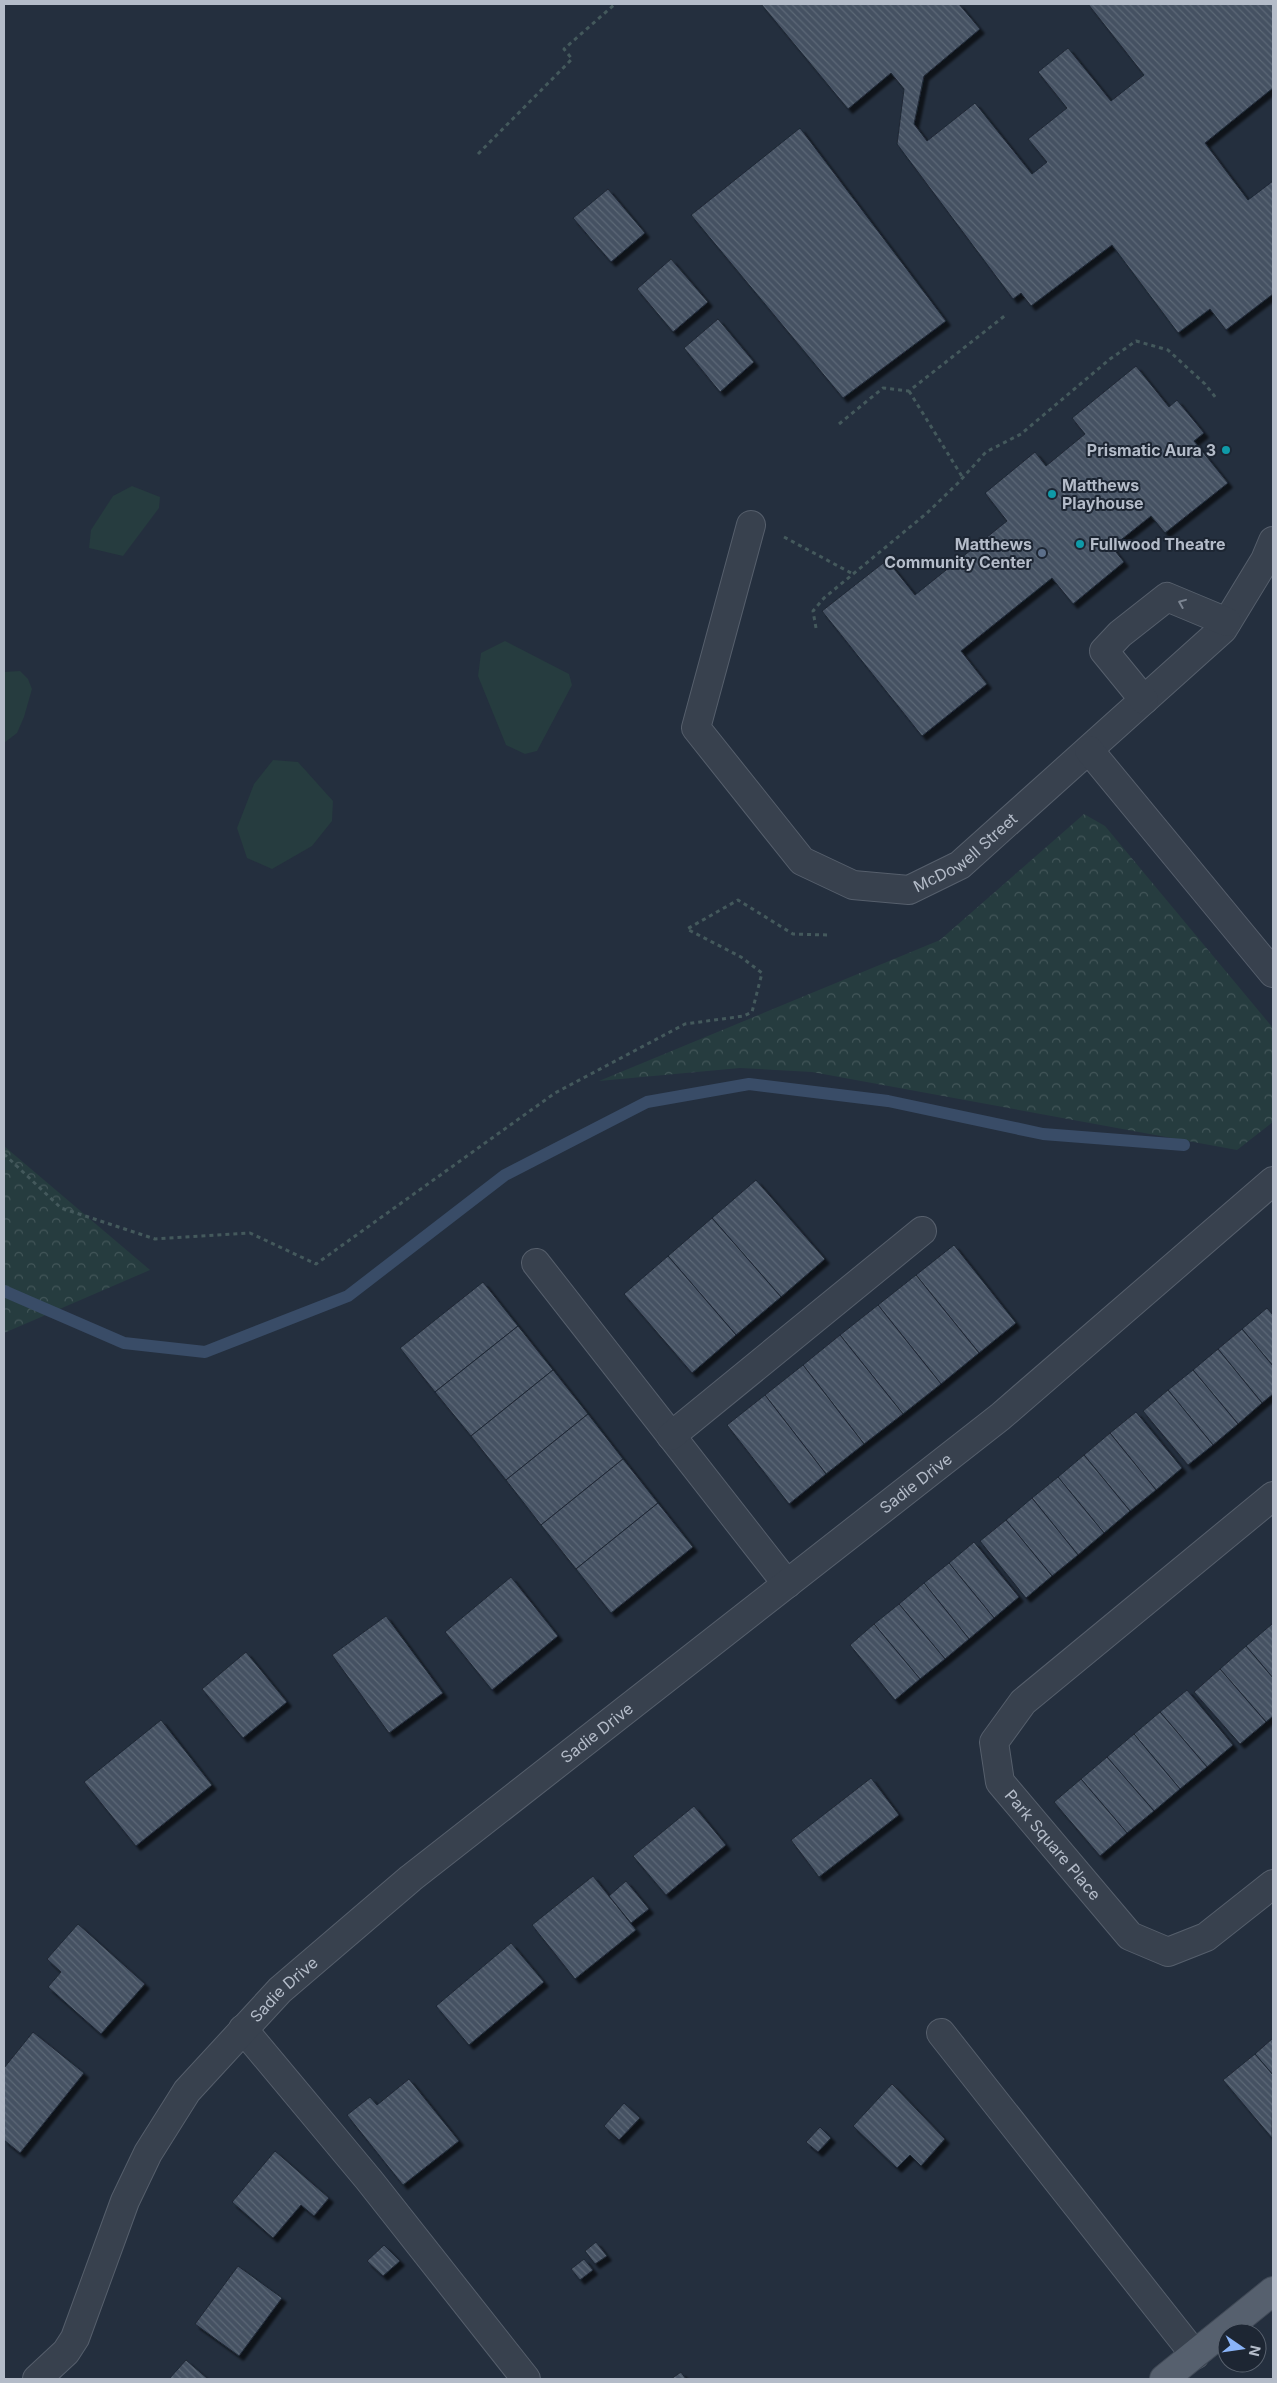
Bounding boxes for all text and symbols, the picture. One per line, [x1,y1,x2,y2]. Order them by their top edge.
place label: Prismatic Aura 3 [1087,440,1216,460]
marker: Prismatic Aura 3 [1220,444,1232,456]
place label: Matthews Playhouse [1062,475,1144,513]
marker: Matthews Playhouse [1046,488,1058,500]
place label: Matthews Community Center [884,534,1032,572]
place label: Fullwood Theatre [1090,534,1226,554]
marker: Fullwood Theatre [1074,538,1086,550]
marker: Matthews Community Center [1036,547,1048,559]
one-way arrow [1178,599,1187,610]
street label: McDowell Street [910,809,1021,896]
street label: Sadie Drive [875,1449,956,1518]
street label: Sadie Drive [556,1698,637,1767]
street label: Park Square Place [1001,1785,1105,1904]
street label: Sadie Drive [245,1952,322,2026]
north arrow [1217,2323,1267,2373]
text: N [1246,2344,1265,2358]

